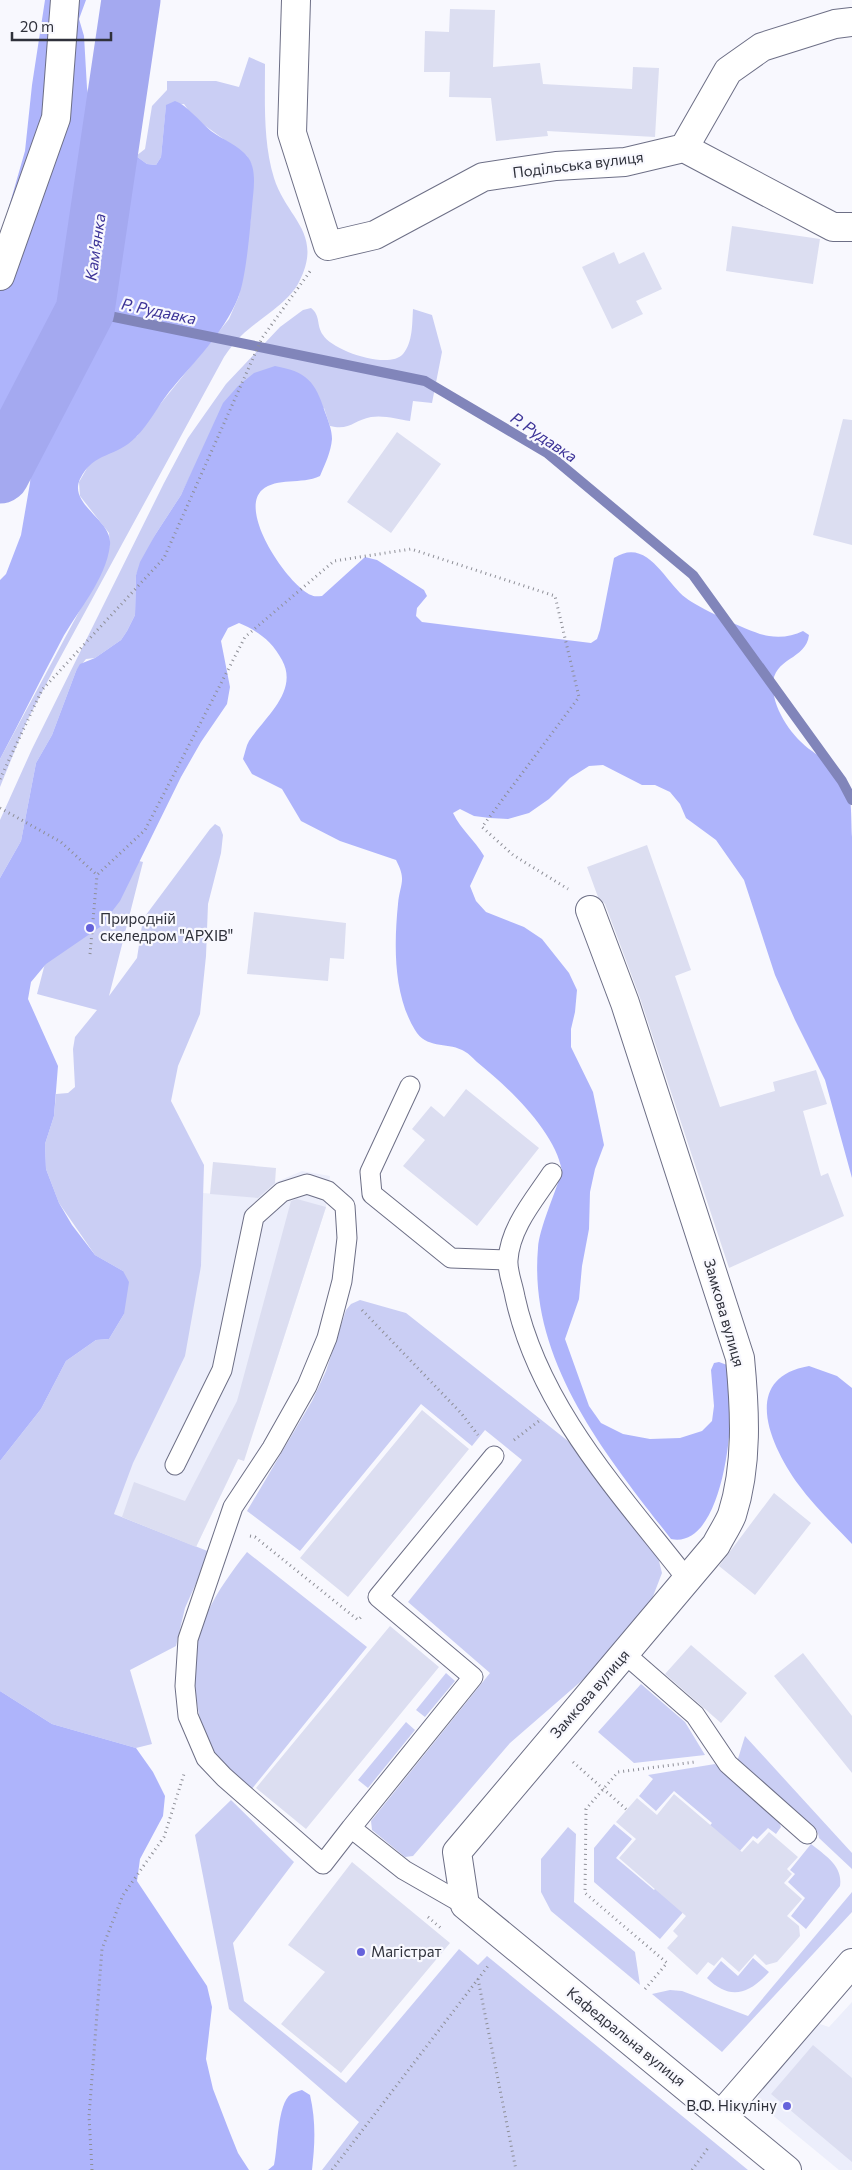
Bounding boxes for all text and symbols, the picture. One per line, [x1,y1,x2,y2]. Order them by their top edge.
scale bar [12,10,111,42]
text: 20 m [20,17,54,35]
street label: Подільська вулиця [511,147,644,181]
water label: Кам'янка [80,212,109,282]
water label: Р. Рудавка [120,293,198,328]
water label: Р. Рудавка [507,407,581,466]
place label: Природній скеледром "АРХІВ" [100,909,233,944]
marker: Природній скеледром "АРХІВ" [84,922,96,934]
street label: Замкова вулиця [701,1257,749,1369]
street label: Замкова вулиця [546,1645,633,1741]
place label: Магістрат [371,1942,442,1960]
marker: Магістрат [355,1946,367,1958]
street label: Кафедральна вулиця [564,1983,690,2090]
place label: В.Ф. Нікуліну [686,2096,777,2114]
marker: В.Ф. Нікуліну [781,2100,793,2112]

